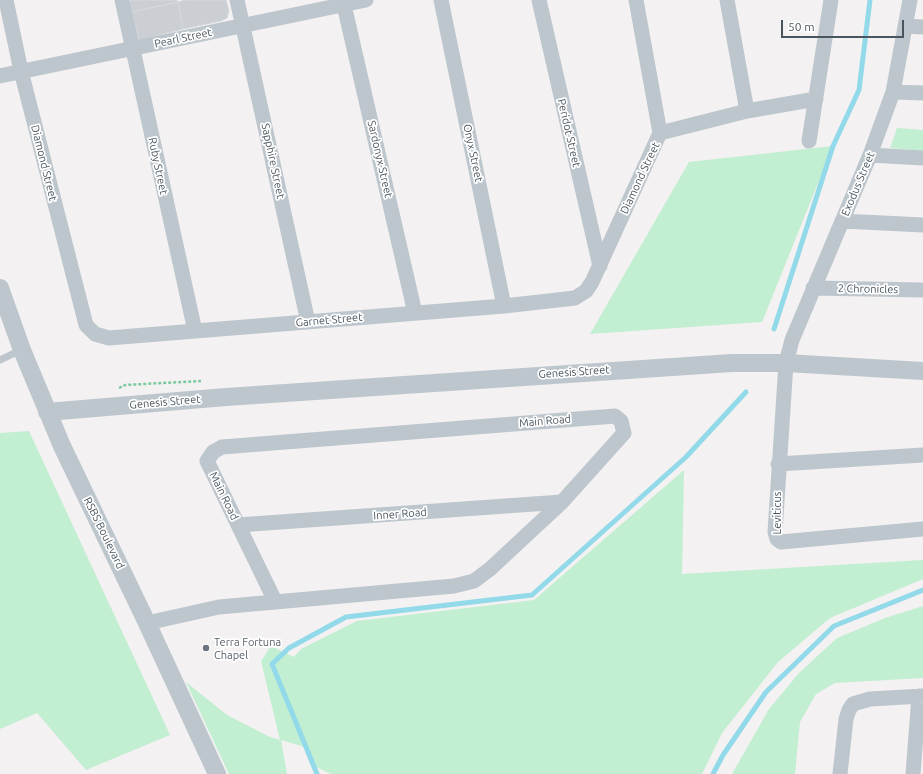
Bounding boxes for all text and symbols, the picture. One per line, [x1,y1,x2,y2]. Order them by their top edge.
scale bar [783,12,906,38]
text: 50 m [788,20,815,33]
street label: Pearl Street [153,25,213,51]
street label: Peridot Street [555,98,583,168]
street label: Sardonyx Street [365,119,395,199]
street label: Sapphire Street [259,122,287,200]
street label: Onyx Street [460,123,486,183]
street label: Diamond Street [28,124,60,202]
street label: Ruby Street [146,136,170,196]
street label: Diamond Street [618,140,662,216]
street label: Exodus Street [838,150,878,218]
street label: 2 Chronicles [838,282,898,296]
street label: Garnet Street [295,311,363,329]
street label: Genesis Street [538,363,610,381]
street label: Genesis Street [129,392,201,412]
street label: Main Road [519,412,571,430]
street label: Main Road [207,470,241,522]
street label: Leviticus [770,492,784,534]
street label: RSBS Boulevard [81,495,127,571]
street label: Inner Road [373,506,427,522]
place label: Terra Fortuna Chapel [214,635,281,661]
marker: Terra Fortuna Chapel [201,643,211,653]

